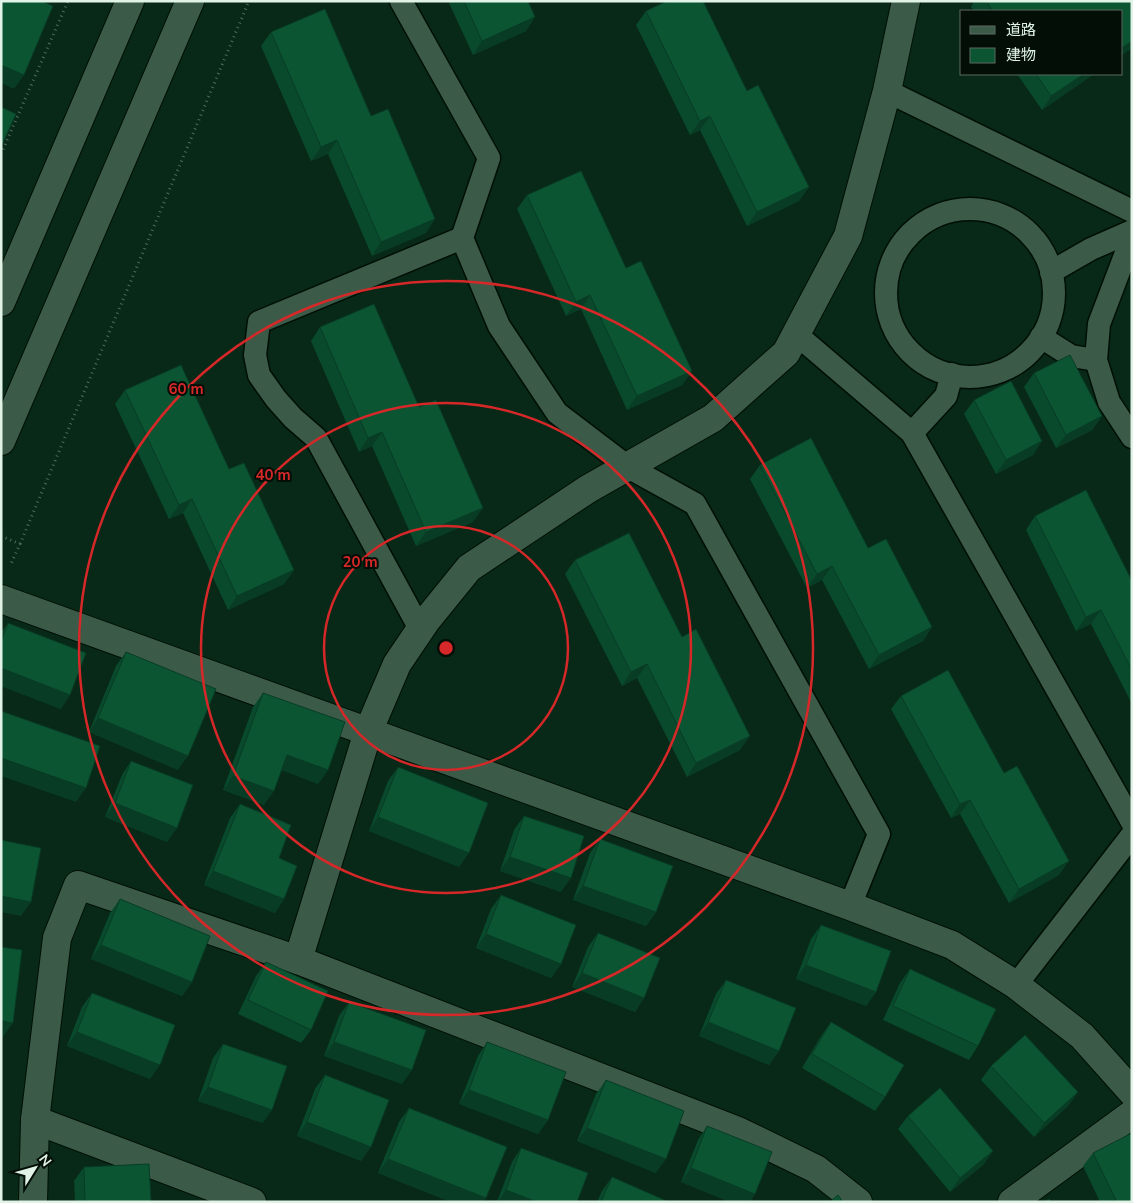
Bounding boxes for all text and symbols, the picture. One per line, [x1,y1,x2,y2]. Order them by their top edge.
legend [960,10,1123,75]
text: 道路 [1006,20,1036,40]
text: 建物 [1006,45,1036,65]
text: 60 m [168,379,204,399]
text: 40 m [255,465,291,485]
text: 20 m [342,552,378,572]
centre of rings [437,639,455,657]
north arrow [10,1143,60,1193]
text: N [34,1151,56,1170]

